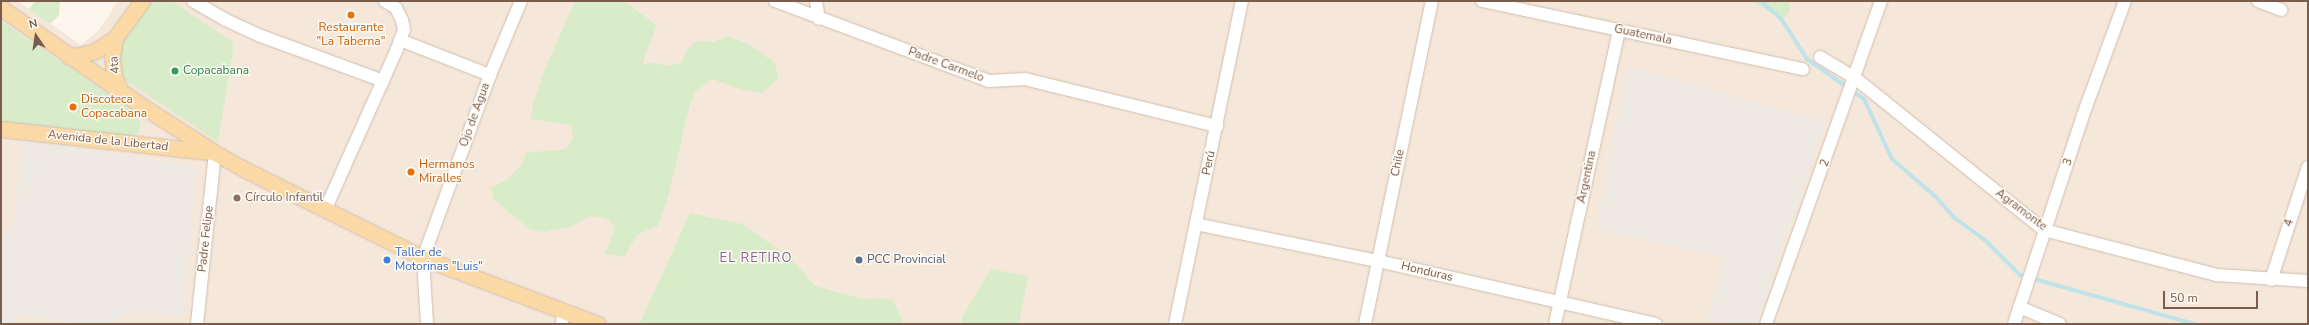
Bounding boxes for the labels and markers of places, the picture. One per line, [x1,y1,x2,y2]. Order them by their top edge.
marker: Restaurante "La Taberna" [346,10,356,20]
place label: Restaurante "La Taberna" [317,21,385,49]
place label: Copacabana [183,64,249,78]
marker: Copacabana [170,66,180,76]
place label: Discoteca Copacabana [81,93,147,121]
marker: Discoteca Copacabana [68,102,78,112]
place label: Hermanos Miralles [419,158,475,186]
marker: Hermanos Miralles [406,167,416,177]
place label: Círculo Infantil [245,191,323,205]
marker: Círculo Infantil [232,193,242,203]
place label: Taller de Motorinas "Luis" [395,246,483,274]
place label: PCC Provincial [867,253,946,267]
marker: Taller de Motorinas "Luis" [382,255,392,265]
marker: PCC Provincial [854,255,864,265]

